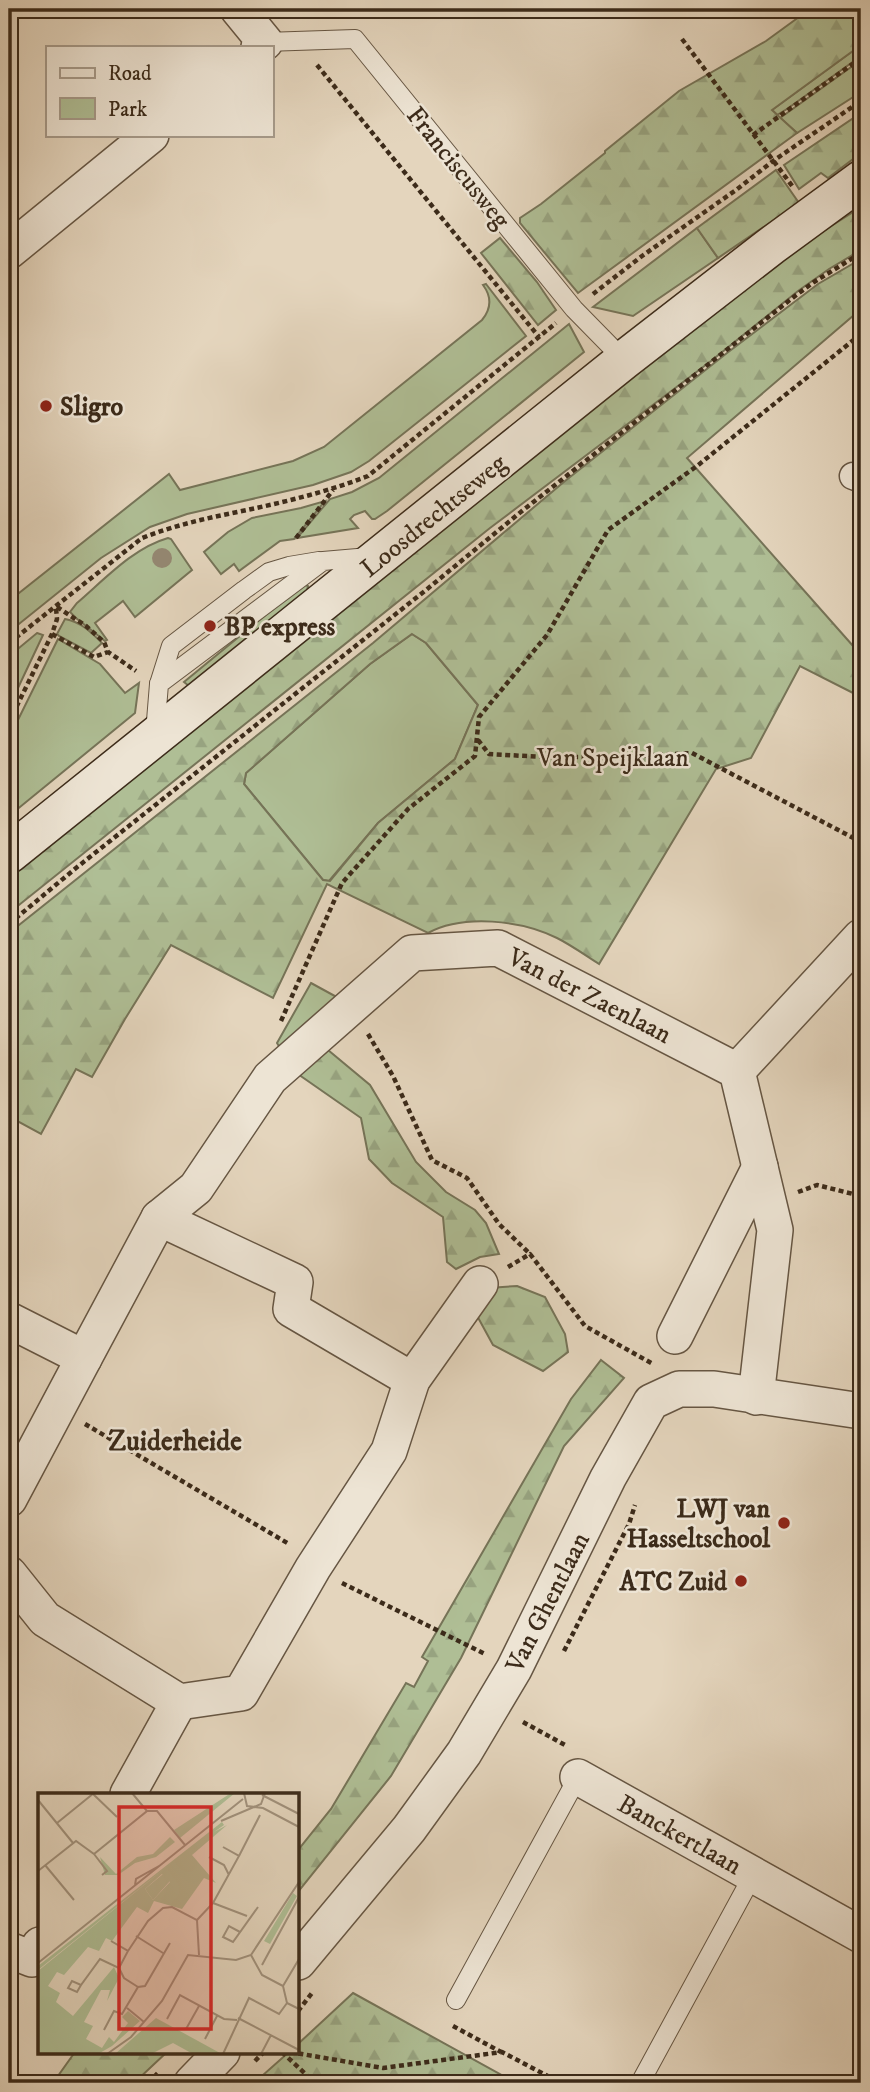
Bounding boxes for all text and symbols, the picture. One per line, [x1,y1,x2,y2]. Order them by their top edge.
legend [46,46,273,136]
text: Road [108,61,152,87]
text: Park [108,97,148,123]
street label: Franciscusweg [398,100,517,236]
place label: Sligro [60,391,123,424]
marker: Sligro [38,398,54,414]
street label: Loosdrechtseweg [354,447,514,585]
place label: BP express [224,611,336,644]
marker: BP express [202,618,218,634]
street label: Van Speijklaan [536,742,689,775]
street label: Van der Zaenlaan [501,940,677,1052]
district label: Zuiderheide [108,1424,242,1459]
place label: LWJ van Hasseltschool [627,1493,771,1556]
marker: LWJ van Hasseltschool [776,1515,792,1531]
street label: Van Ghentlaan [498,1527,598,1679]
place label: ATC Zuid [619,1566,728,1599]
marker: ATC Zuid [733,1573,749,1589]
street label: Banckertlaan [611,1788,748,1883]
inset map [38,1793,299,2054]

